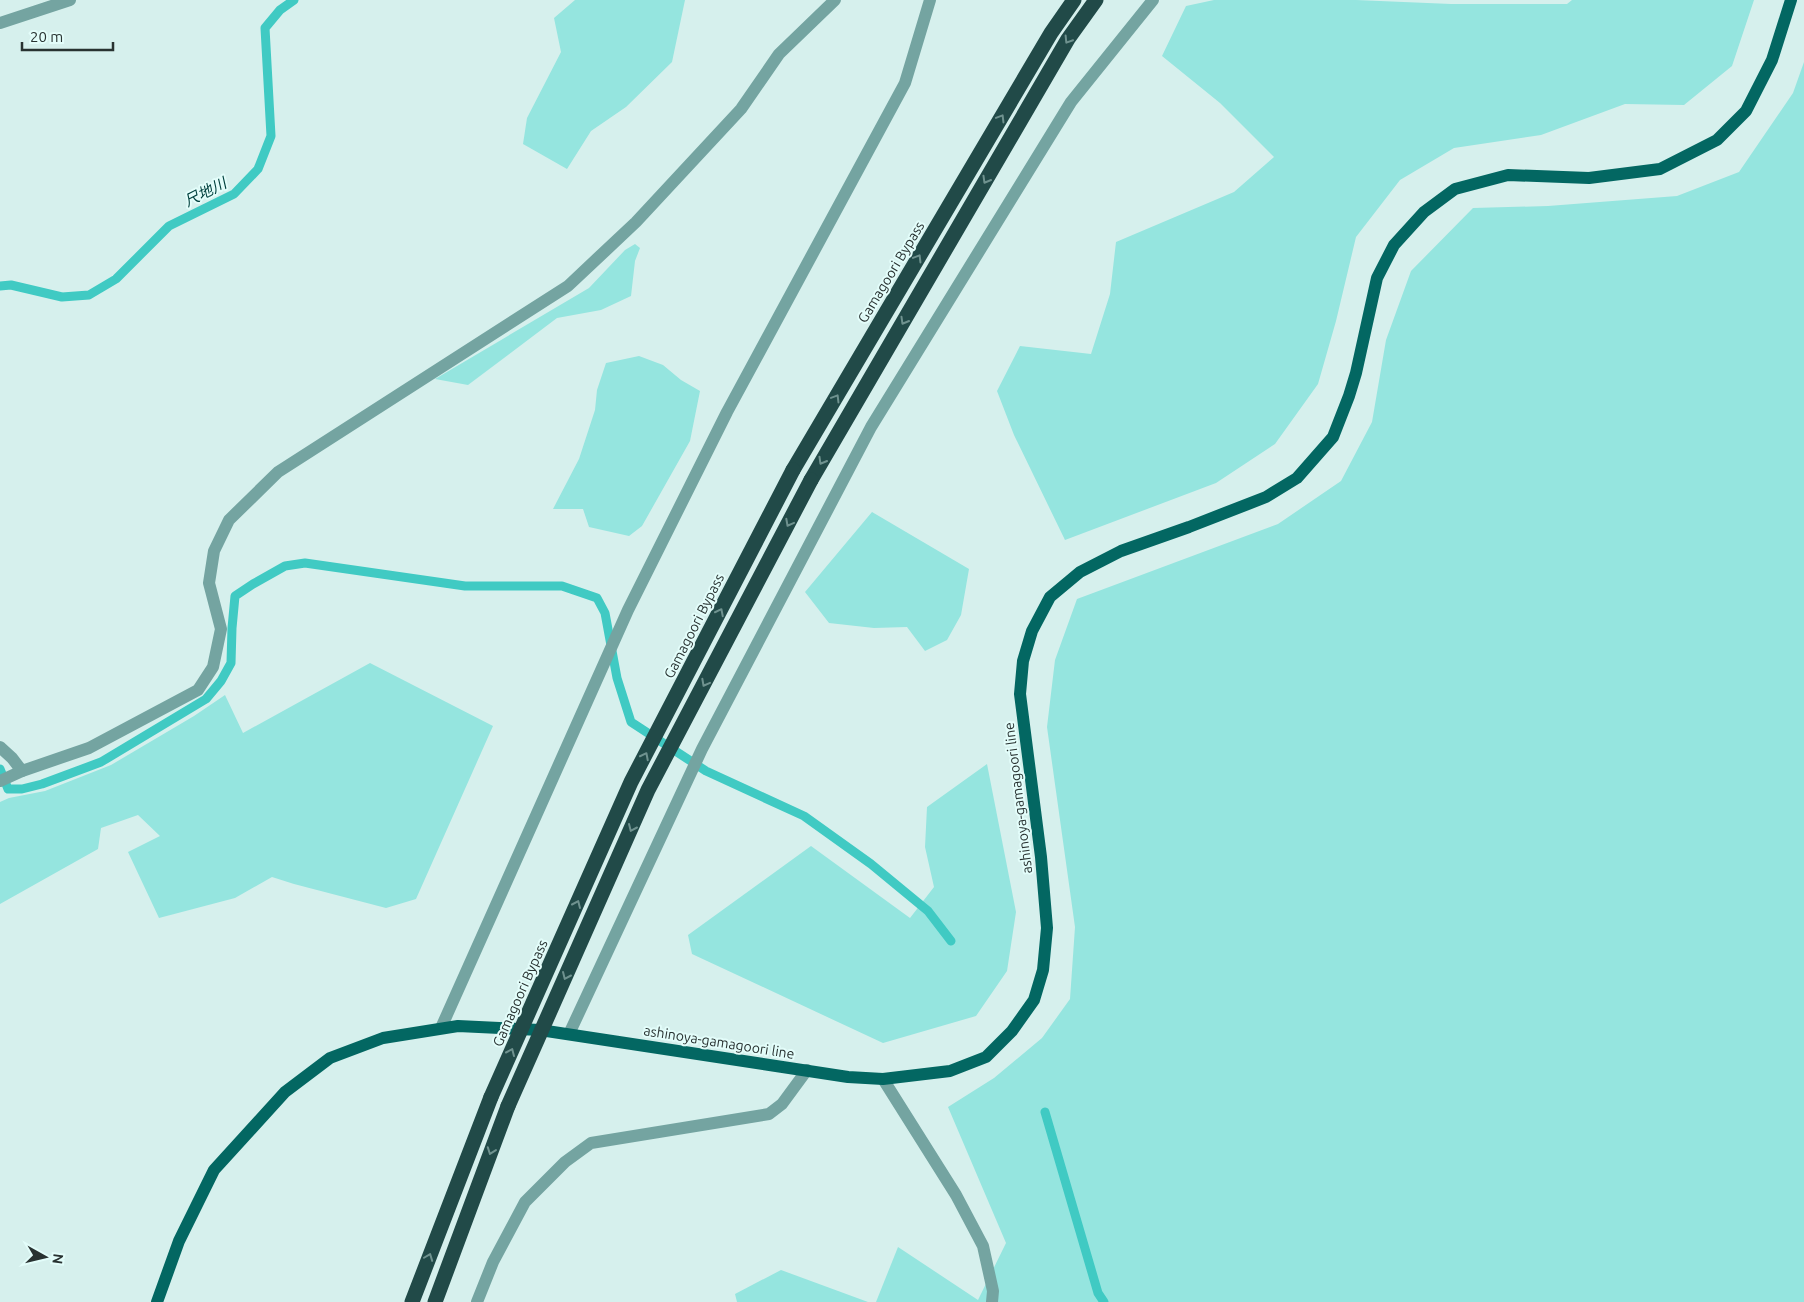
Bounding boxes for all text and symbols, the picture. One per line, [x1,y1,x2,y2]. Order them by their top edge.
scale bar [22,20,114,52]
text: 20 m [30,28,63,45]
one-way arrow [1065,35,1074,44]
one-way arrow [995,115,1005,124]
water label: 尺地川 [181,173,231,210]
one-way arrow [982,175,992,184]
street label: Gamagoori Bypass [854,218,928,326]
one-way arrow [912,255,922,264]
one-way arrow [901,315,911,324]
one-way arrow [829,394,839,403]
one-way arrow [819,456,829,465]
one-way arrow [785,518,795,527]
street label: Gamagoori Bypass [661,571,727,681]
one-way arrow [714,608,724,617]
one-way arrow [701,677,711,686]
street label: ashinoya-gamagoori line [1001,721,1035,875]
one-way arrow [639,752,649,761]
one-way arrow [627,823,638,832]
one-way arrow [571,900,582,909]
street label: Gamagoori Bypass [489,937,551,1049]
one-way arrow [561,971,572,980]
street label: ashinoya-gamagoori line [642,1022,796,1062]
one-way arrow [505,1048,516,1057]
one-way arrow [487,1147,497,1155]
north arrow [20,1232,70,1282]
text: N [49,1253,67,1265]
one-way arrow [423,1253,433,1261]

